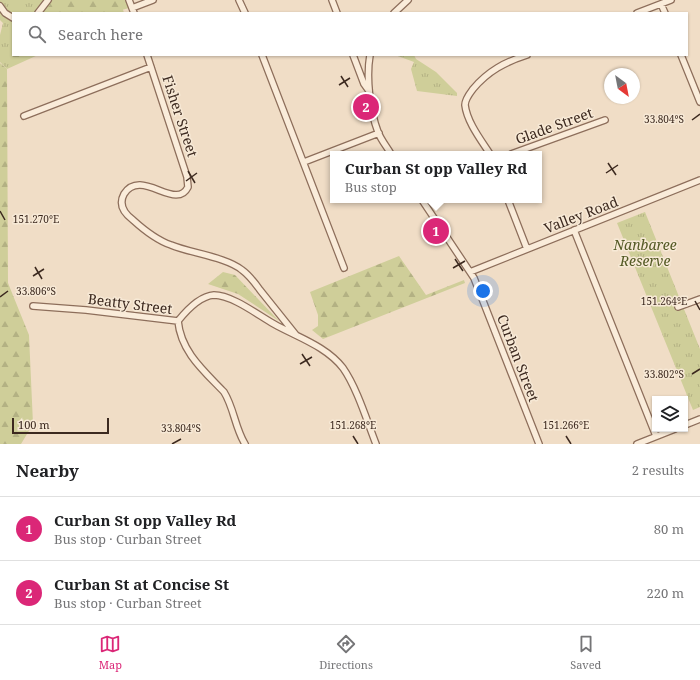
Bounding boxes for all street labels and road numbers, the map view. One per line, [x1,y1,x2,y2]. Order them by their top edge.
street label: Fisher Street [158,73,203,159]
street label: Glade Street [513,103,595,148]
street label: Valley Road [541,192,621,237]
street label: Beatty Street [87,289,173,318]
street label: Curban Street [493,311,544,404]

